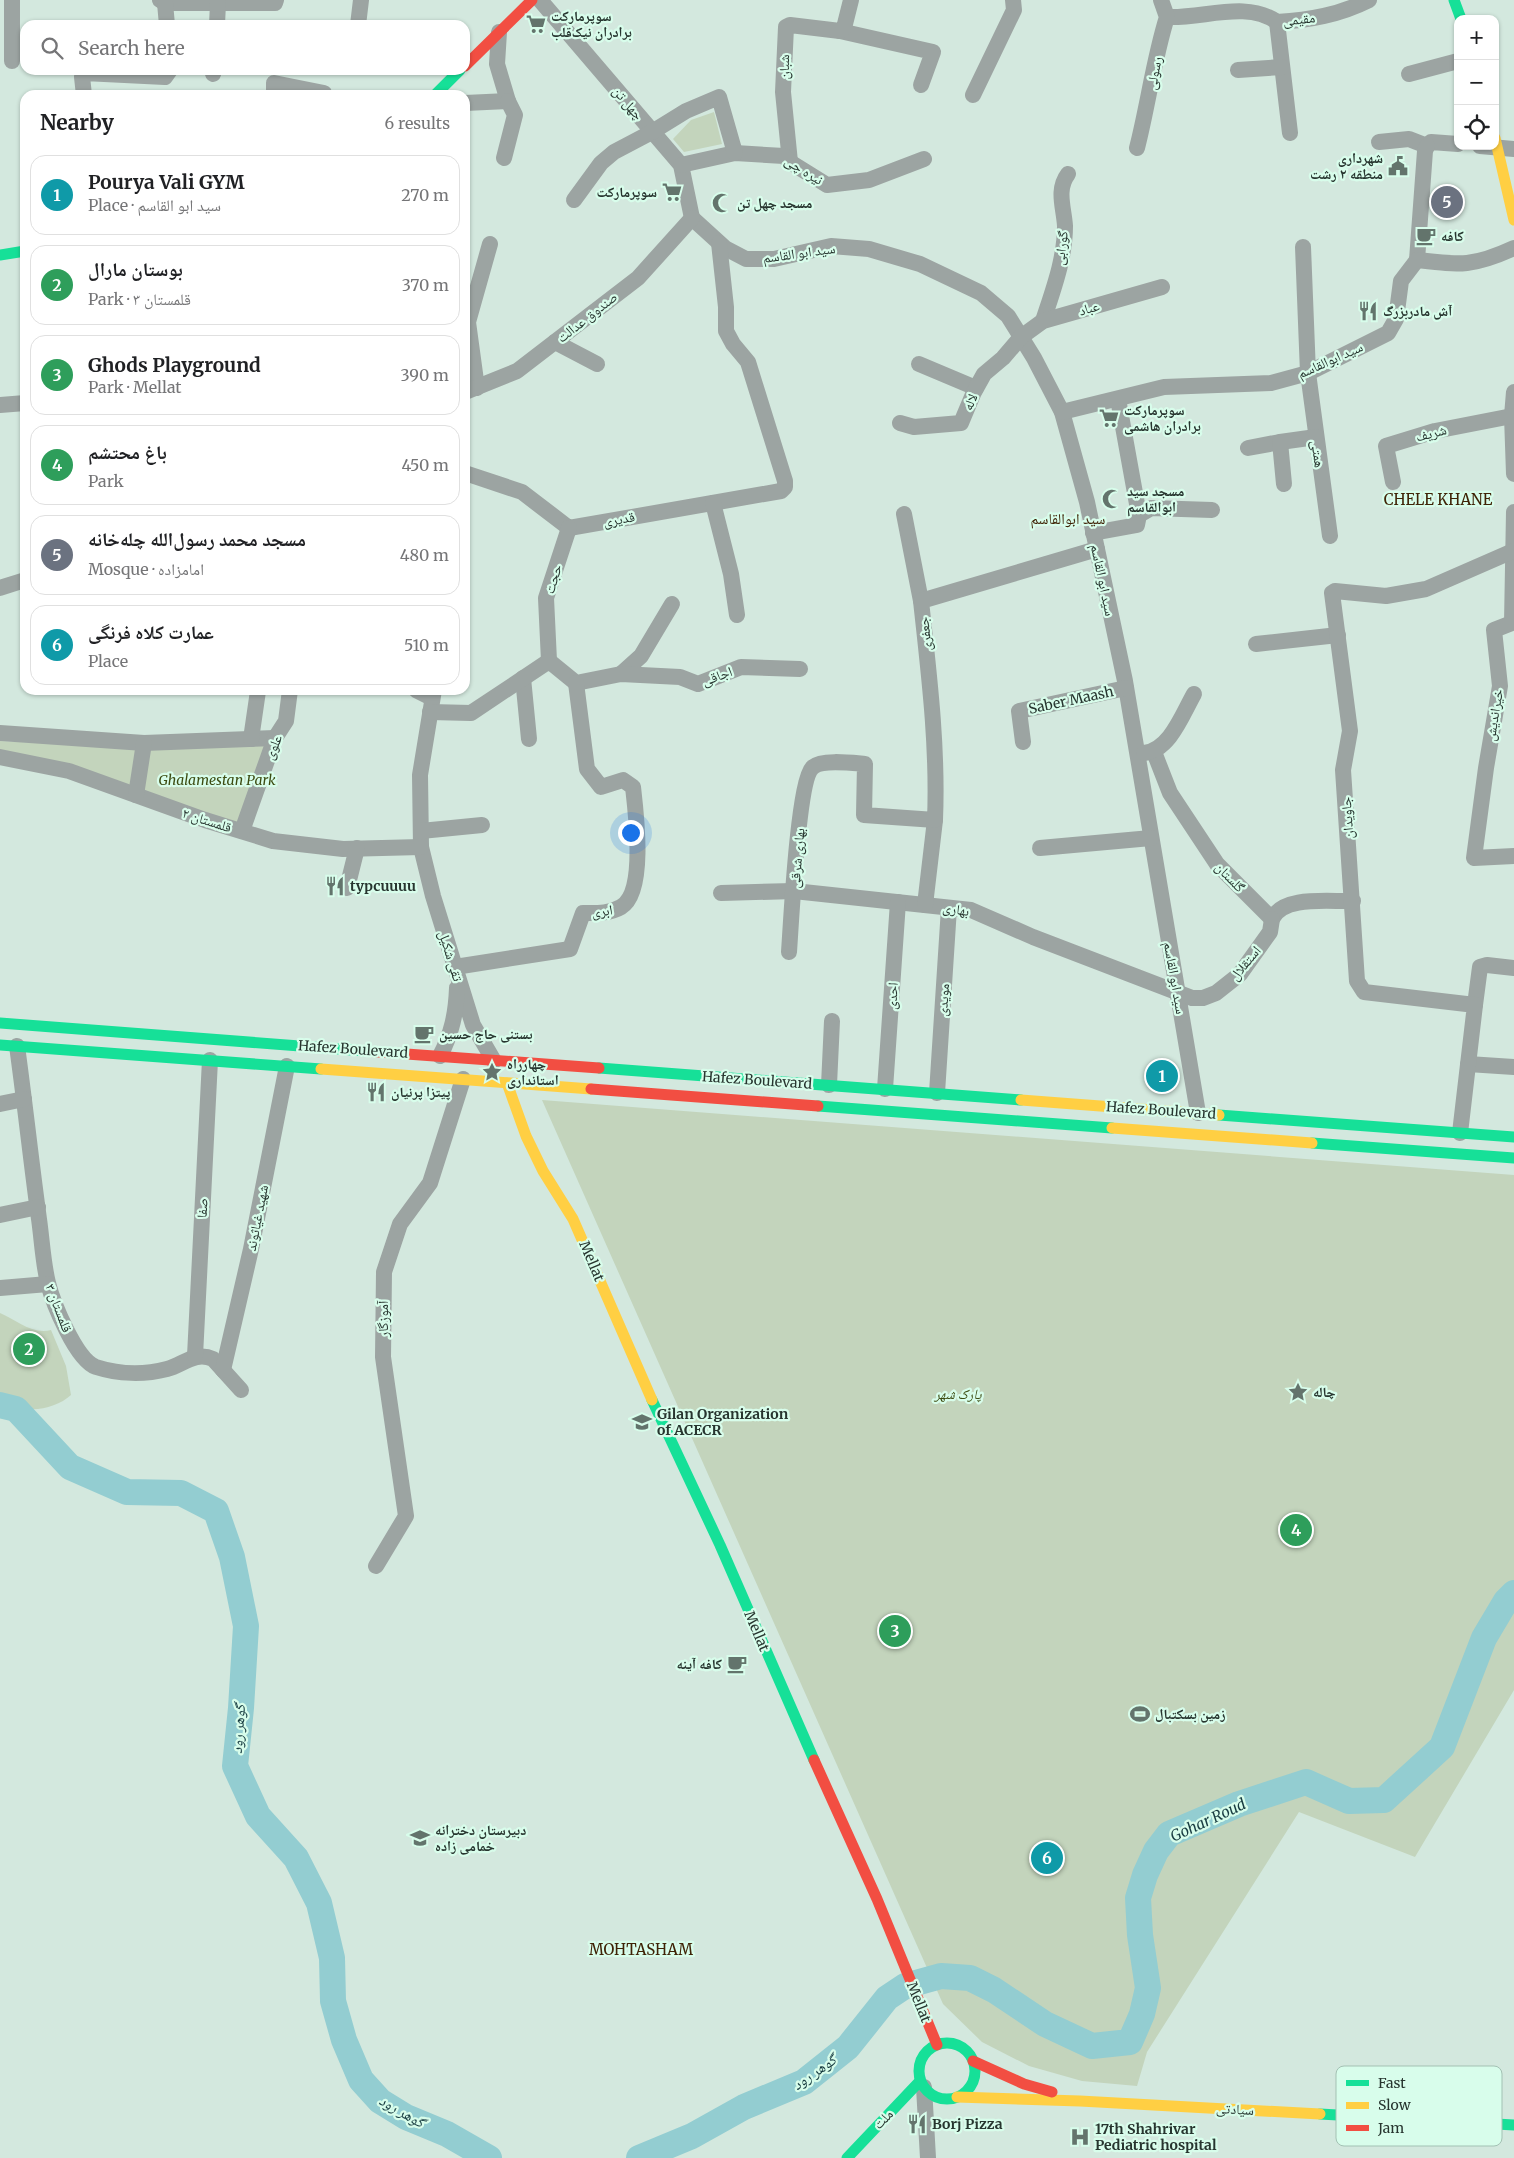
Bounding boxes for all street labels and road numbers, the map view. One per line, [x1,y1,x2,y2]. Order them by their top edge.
street label: مقیمی [1282,8,1316,30]
street label: شبان [775,54,793,80]
street label: رسولی [1142,55,1166,91]
street label: چهل تن [609,82,647,124]
street label: نیره چی [781,151,827,189]
street label: گورابی [1050,230,1072,266]
street label: سید ابو القاسم [762,239,837,268]
street label: صندوق عدالت [553,288,621,346]
street label: عباد [1077,297,1101,319]
street label: سید ابوالقاسم [1294,338,1366,383]
street label: لاله [958,391,982,413]
street label: شریف [1414,420,1448,446]
street label: همتی [1307,439,1329,469]
street label: قدیری [602,507,636,531]
street label: سید ابو القاسم [1086,542,1119,618]
street label: حجت [540,562,566,596]
street label: جعفری [914,616,936,652]
street label: اجاقی [699,662,735,690]
street label: Saber Maash [1027,682,1115,718]
street label: خیراندیش [1481,688,1507,742]
street label: علوی [260,732,286,762]
street label: جاویدان [1337,796,1357,840]
street label: قلمستان ۲ [180,804,234,836]
street label: بهاری شرقی [785,827,809,889]
street label: گلستان [1211,858,1249,896]
street label: بهاری [941,898,971,920]
street label: ابری [590,900,614,922]
street label: تقی شکیل [435,928,467,984]
street label: سید ابو القاسم [1159,940,1190,1016]
street label: استقلال [1225,942,1265,984]
street label: احدی [882,982,902,1010]
street label: مویدی [933,983,953,1017]
street label: Hafez Boulevard [297,1036,409,1062]
street label: Hafez Boulevard [701,1067,813,1093]
street label: Hafez Boulevard [1105,1097,1217,1123]
street label: شهید غیاثوند [242,1183,272,1253]
street label: صفا [192,1198,212,1218]
street label: Mellat [575,1238,609,1285]
street label: قلمستان ۳ [41,1281,77,1335]
street label: آموزگار [374,1300,392,1338]
street label: Mellat [740,1608,774,1655]
street label: Mellat [903,1979,936,2026]
street label: سیادتی [1216,2099,1254,2119]
street label: ملت [869,2105,897,2133]

